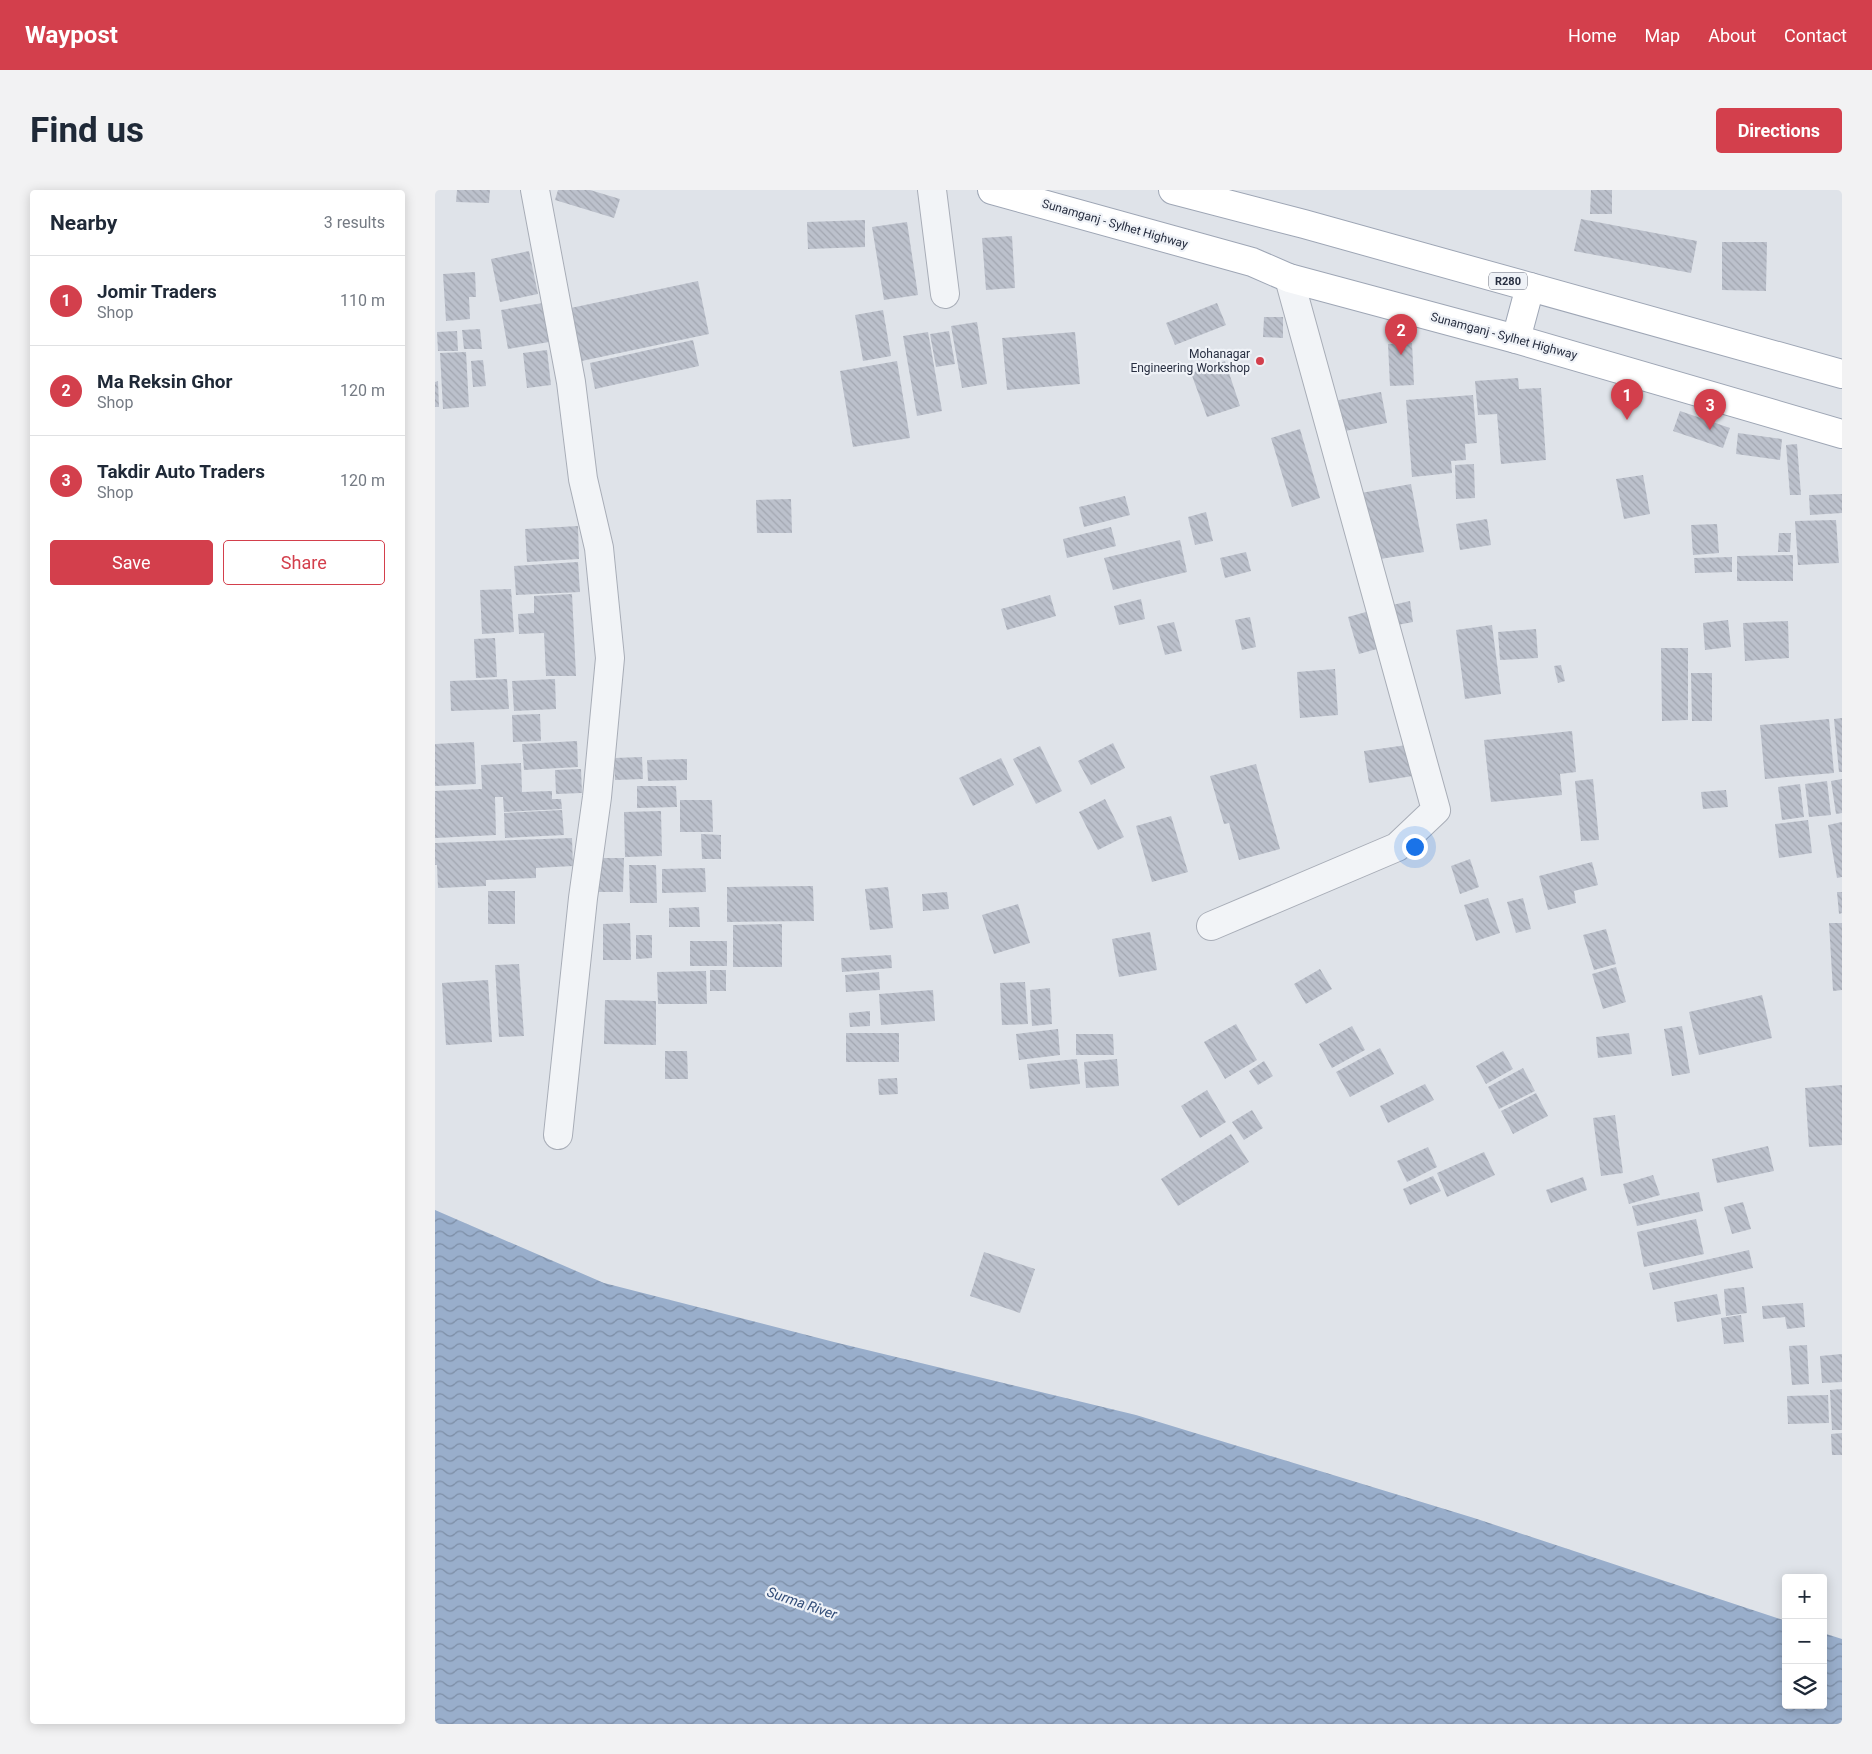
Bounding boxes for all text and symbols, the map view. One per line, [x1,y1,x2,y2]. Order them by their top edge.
text: Waypost [25,21,118,49]
text: Home [1568,25,1617,46]
text: Map [1645,25,1680,46]
text: About [1708,25,1756,46]
text: Contact [1784,25,1847,46]
button: Directions [1716,108,1842,153]
text: Find us [30,110,144,151]
street label: Sunamganj - Sylhet Highway [1040,196,1190,252]
text: Nearby [50,211,117,235]
text: 3 results [324,213,385,232]
road number: R280 [1489,272,1527,290]
text: Jomir Traders [97,280,217,303]
text: 1 [61,291,71,310]
text: 110 m [340,291,385,310]
text: Shop [97,303,133,322]
street label: Sunamganj - Sylhet Highway [1429,310,1579,362]
pin: 2 [1385,314,1417,355]
place label: Mohanagar Engineering Workshop [1130,347,1250,375]
marker: Mohanagar Engineering Workshop [1254,355,1266,367]
text: Ma Reksin Ghor [97,370,233,393]
pin: 1 [1611,379,1643,420]
text: 2 [61,381,71,400]
text: 120 m [340,381,385,400]
pin: 3 [1694,389,1726,430]
text: Shop [97,393,133,412]
text: Takdir Auto Traders [97,460,265,483]
text: 3 [61,471,71,490]
text: 120 m [340,471,385,490]
text: Shop [97,483,133,502]
button: Save [50,540,213,585]
button: Share [223,540,385,585]
your location [1402,834,1428,860]
map controls [1782,1574,1827,1709]
button: + [1782,1574,1827,1619]
water label: Surma River [765,1584,839,1623]
button: − [1782,1619,1827,1664]
button: layers [1782,1664,1827,1709]

